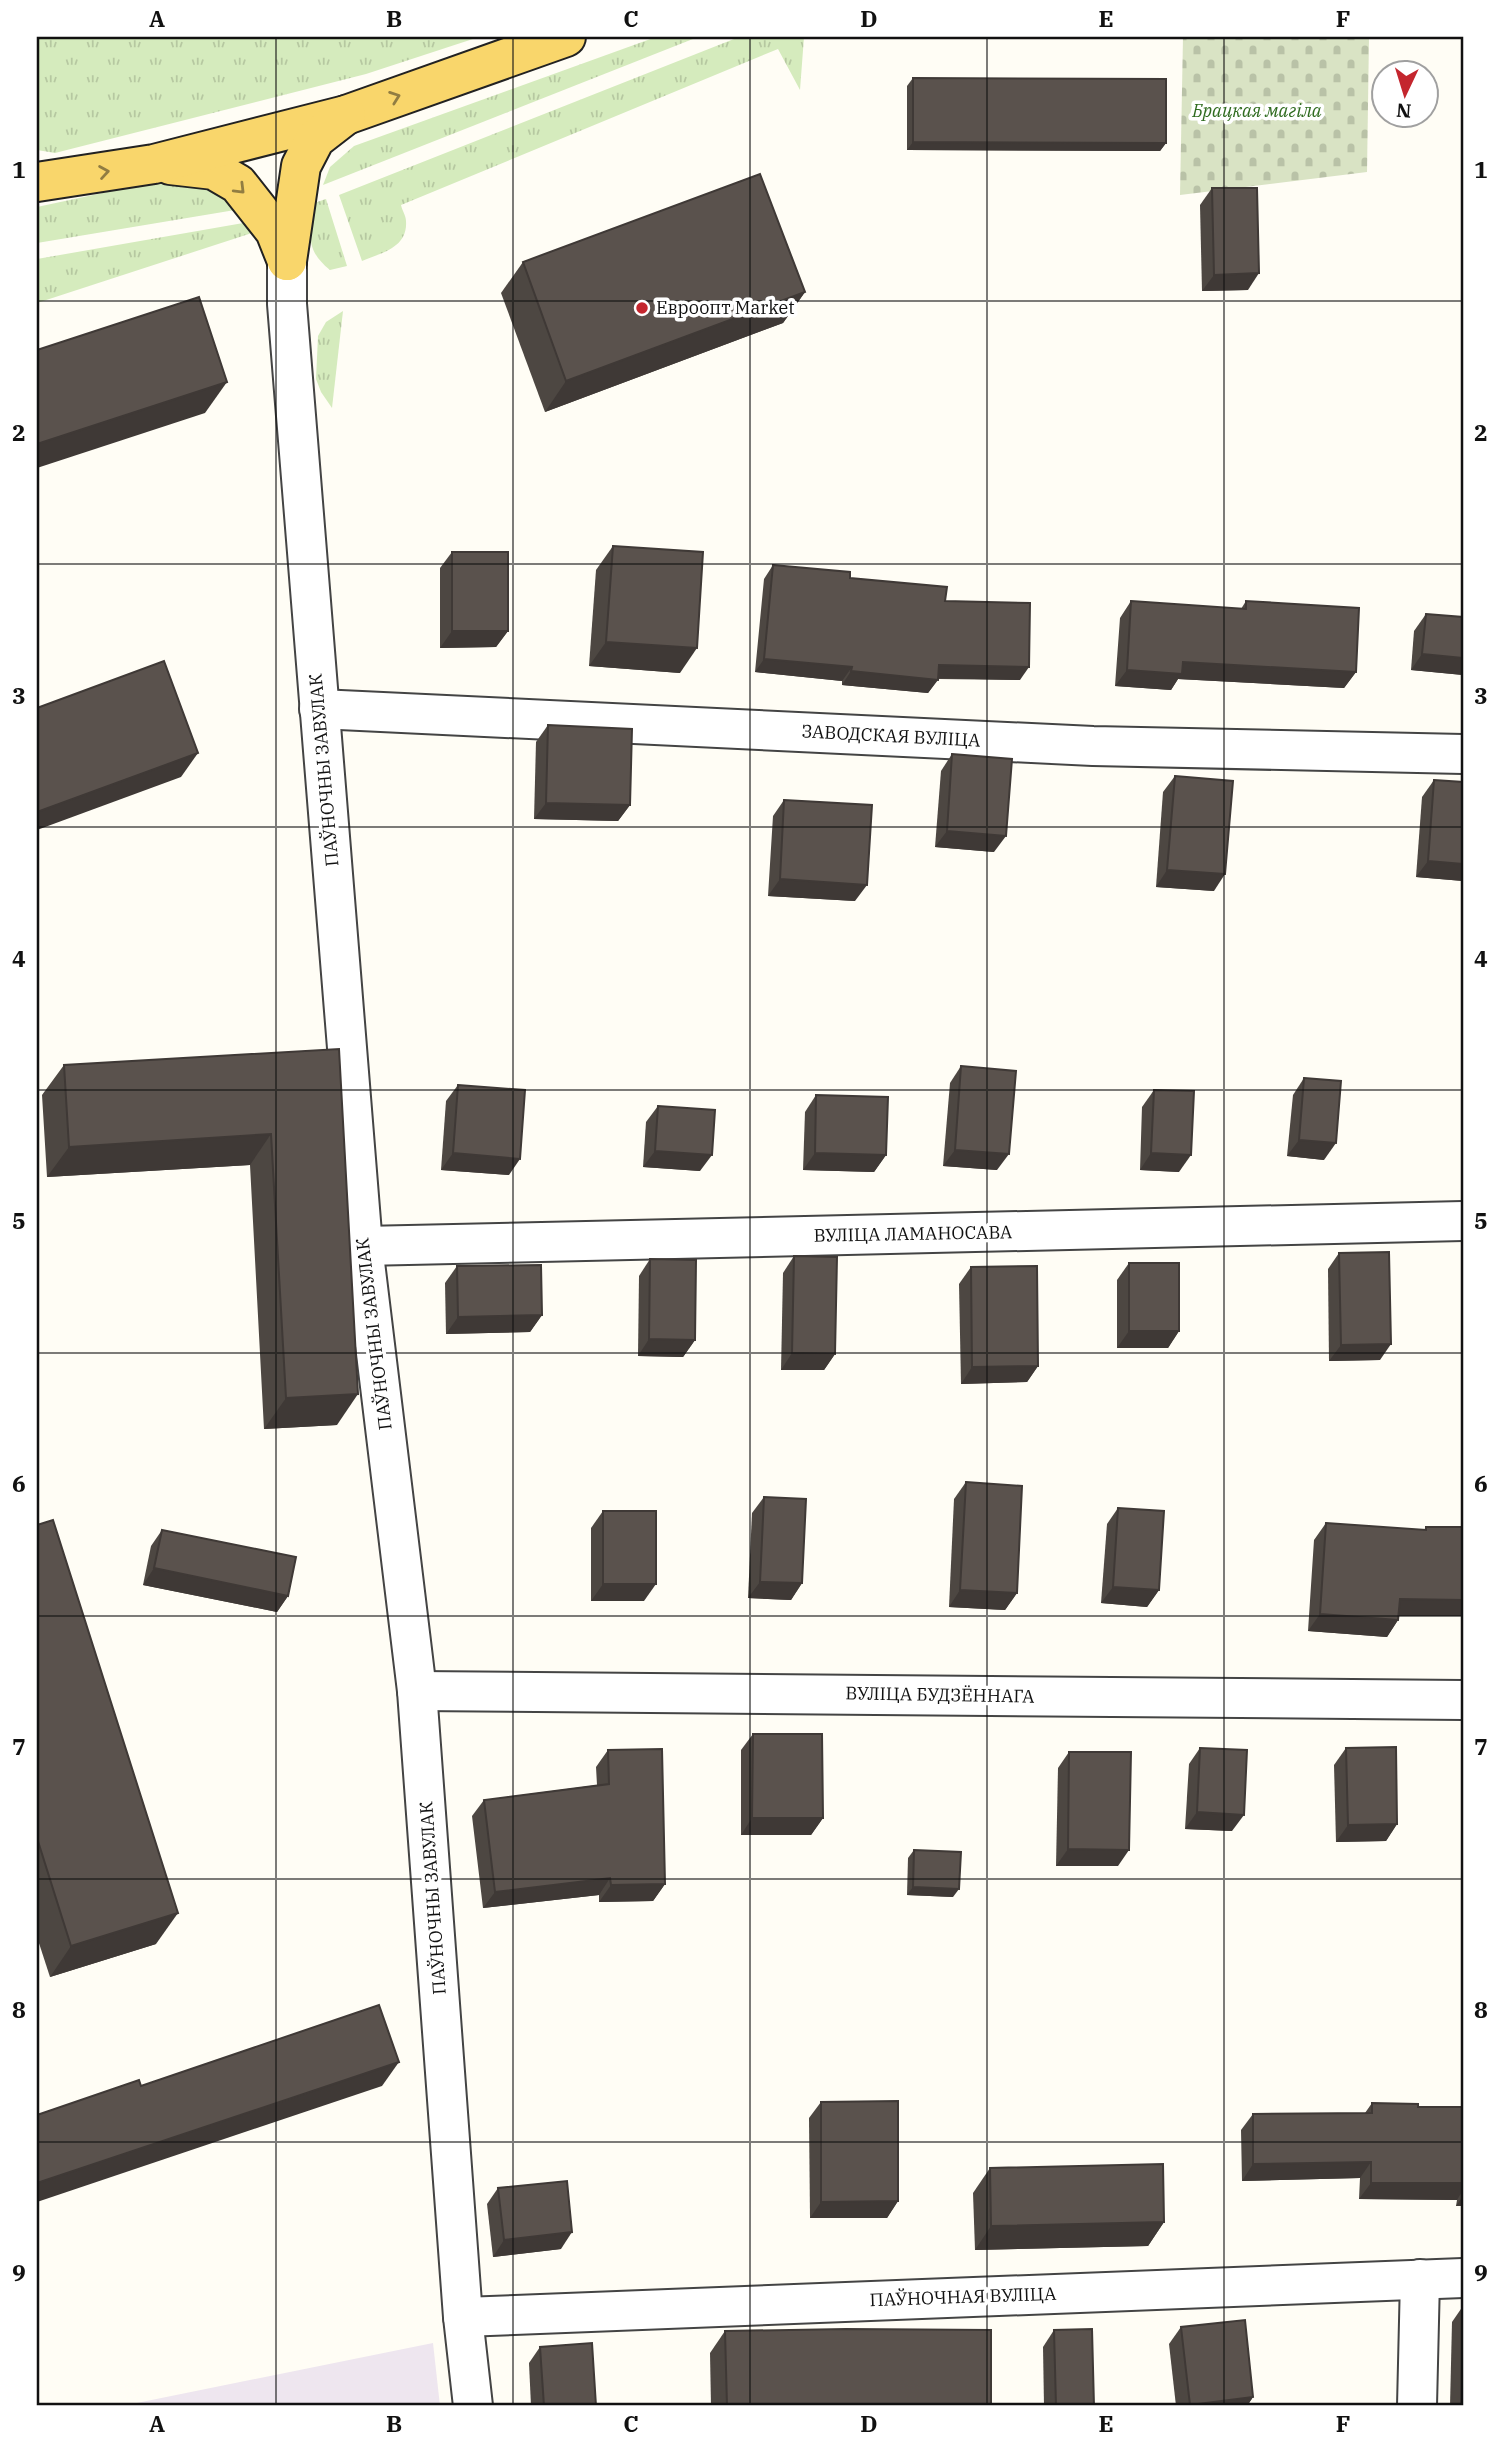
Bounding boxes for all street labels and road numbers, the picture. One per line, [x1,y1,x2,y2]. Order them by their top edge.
street label: ПАЎНОЧНЫ ЗАВУЛАК [304,672,343,867]
street label: ЗАВОДСКАЯ ВУЛІЦА [801,719,982,752]
street label: ВУЛІЦА ЛАМАНОСАВА [813,1220,1013,1247]
street label: ПАЎНОЧНЫ ЗАВУЛАК [350,1236,397,1432]
street label: ВУЛІЦА БУДЗЁННАГА [845,1681,1035,1708]
street label: ПАЎНОЧНЫ ЗАВУЛАК [414,1800,451,1995]
street label: ПАЎНОЧНАЯ ВУЛІЦА [869,2282,1057,2311]

